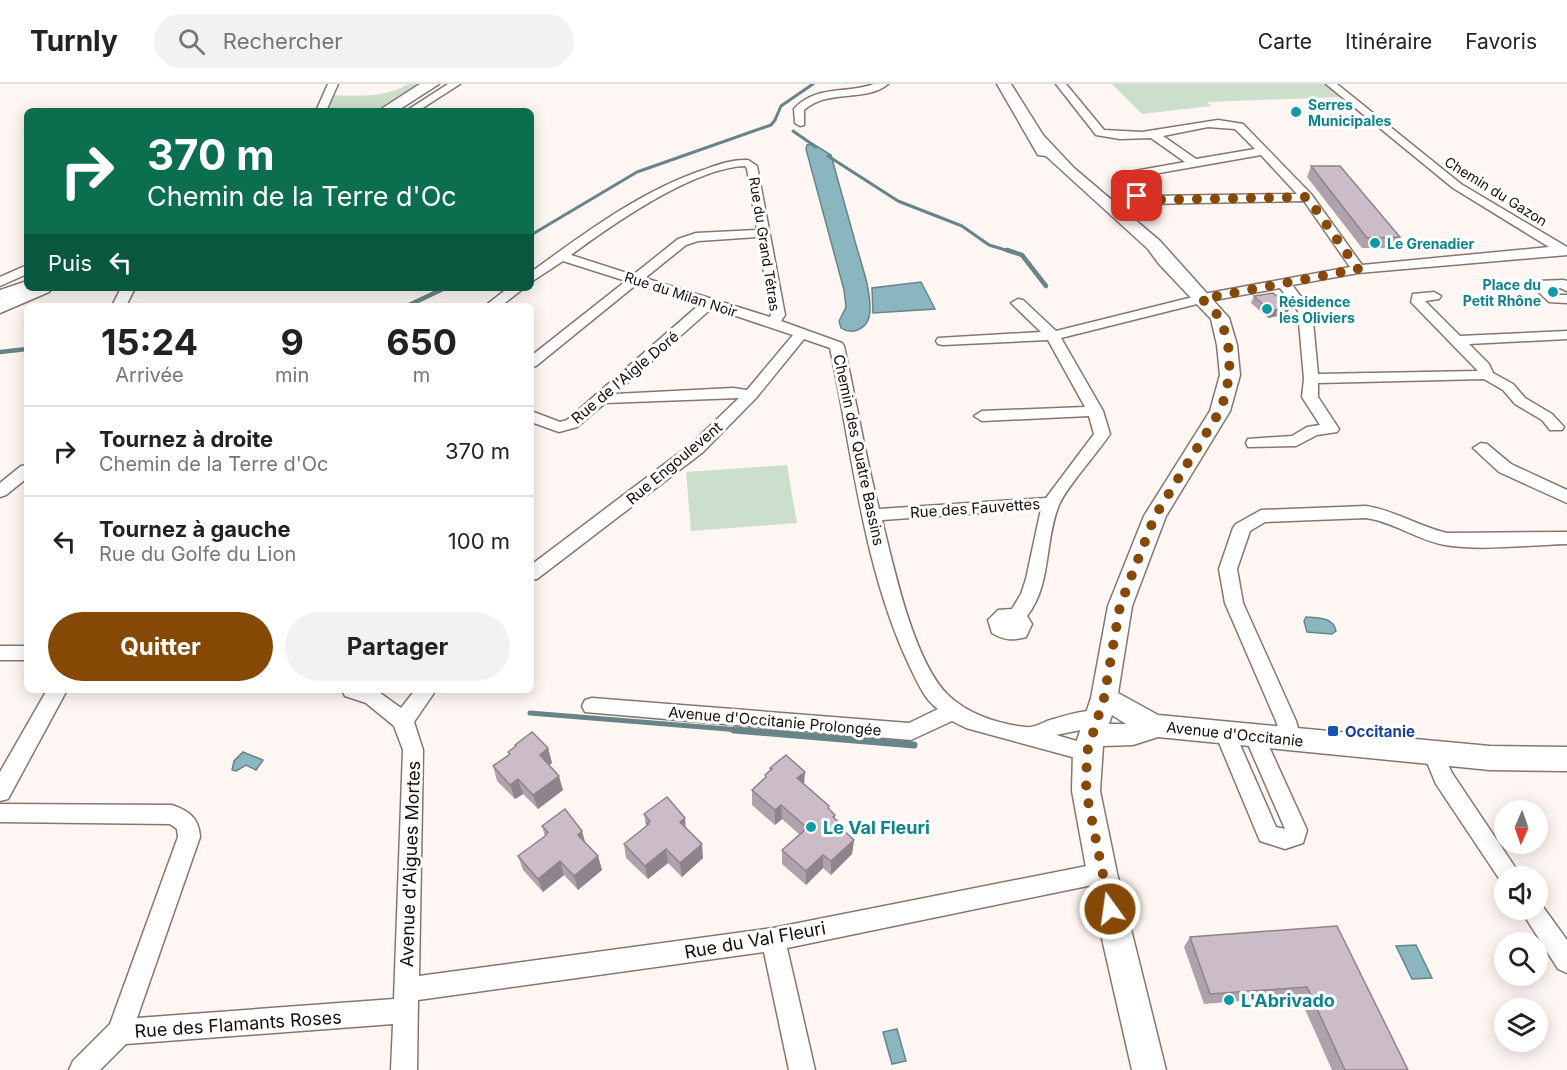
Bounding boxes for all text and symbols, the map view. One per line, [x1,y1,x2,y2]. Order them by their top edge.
search box [154,14,574,68]
text: Turnly [30,24,118,58]
icon: search [175,25,208,58]
text: Rechercher [223,28,343,54]
text: Carte [1258,29,1312,54]
text: Itinéraire [1345,29,1432,54]
text: Favoris [1465,29,1537,54]
place label: Serres Municipales [1308,96,1392,129]
marker: Serres Municipales [1289,105,1303,119]
text: 370 m [147,129,274,180]
icon: right [48,132,126,210]
street label: Chemin du Gazon [1442,153,1550,229]
pin [1111,170,1162,221]
street label: Rue du Grand Tétras [746,176,784,312]
icon: arrive [1120,179,1153,212]
text: Chemin de la Terre d'Oc [147,180,457,213]
place label: Le Grenadier [1387,235,1475,252]
marker: Le Grenadier [1368,236,1382,250]
icon: left [104,246,137,279]
text: Puis [48,250,92,276]
street label: Rue du Milan Noir [623,268,739,320]
place label: Place du Petit Rhône [1463,276,1541,309]
marker: Place du Petit Rhône [1546,285,1560,299]
place label: Résidence les Oliviers [1279,293,1355,326]
marker: Résidence les Oliviers [1260,302,1274,316]
text: 15:24 [101,320,198,364]
text: 9 [280,320,304,364]
text: 650 [386,320,457,364]
street label: Rue de l'Aigle Doré [567,327,683,427]
street label: Chemin des Quatre Bassins [829,353,889,547]
text: Arrivée [115,363,184,387]
text: min [275,363,309,387]
text: m [413,363,430,387]
street label: Rue Engoulevent [622,417,726,509]
text: Tournez à droite [99,426,273,452]
icon: right [48,435,81,468]
text: 370 m [445,438,510,464]
text: Chemin de la Terre d'Oc [99,452,328,476]
street label: Rue des Fauvettes [909,494,1041,522]
text: Tournez à gauche [99,516,291,542]
icon: left [48,525,81,558]
text: 100 m [448,528,510,554]
text: Rue du Golfe du Lion [99,542,296,566]
button: Quitter [48,612,273,681]
button: Partager [285,612,510,681]
street label: Avenue d'Occitanie Prolongée [668,702,882,740]
street label: Avenue d'Occitanie [1166,717,1304,751]
place label: Occitanie [1345,722,1415,741]
marker: Occitanie [1326,724,1340,738]
street label: Avenue d'Aigues Mortes [396,760,424,968]
north arrow [1494,800,1548,854]
map controls [1494,800,1548,1052]
place label: Le Val Fleuri [823,817,930,838]
marker: Le Val Fleuri [804,820,818,834]
button: sound [1494,866,1548,920]
position arrow [1078,877,1142,941]
street label: Rue du Val Fleuri [683,917,827,963]
button: search [1494,932,1548,986]
place label: L'Abrivado [1241,990,1335,1011]
marker: L'Abrivado [1222,993,1236,1007]
button: layers [1494,998,1548,1052]
street label: Rue des Flamants Roses [134,1006,342,1042]

